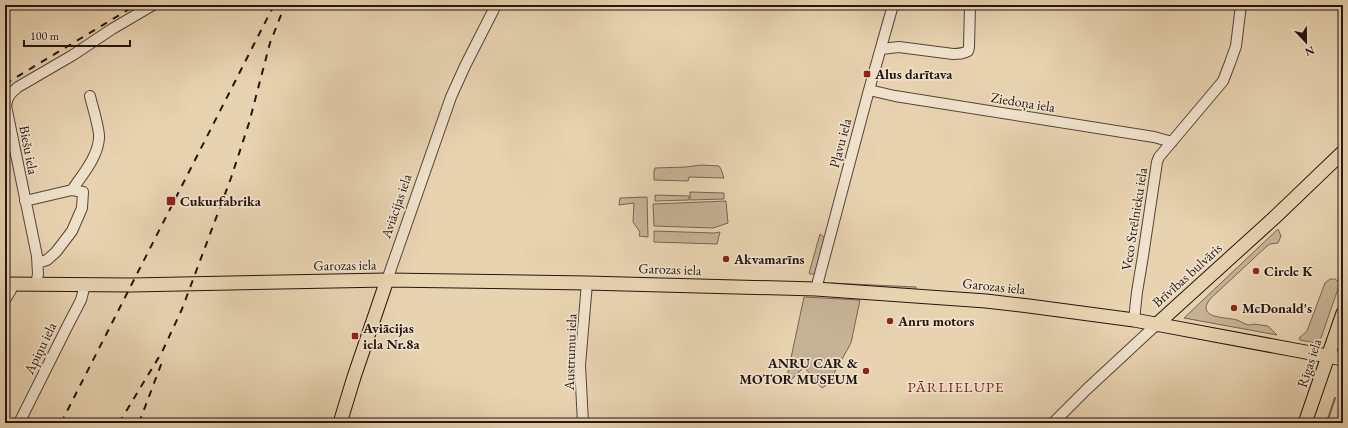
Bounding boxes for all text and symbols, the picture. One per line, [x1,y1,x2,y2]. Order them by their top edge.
scale bar [24,22,130,48]
north arrow [1286,22,1326,62]
text: 100 m [30,28,60,44]
text: N [1303,43,1316,59]
place label: Alus darītava [874,65,953,83]
marker: Alus darītava [862,69,872,79]
street label: Ziedoņa iela [990,88,1057,116]
street label: Pļavu iela [825,116,855,170]
street label: Biešu iela [15,124,43,176]
street label: Veco Strēlnieku iela [1117,166,1151,272]
street label: Aviācijas iela [376,171,416,242]
place label: Cukurfabrika [180,192,262,210]
marker: Cukurfabrika [165,195,177,207]
street label: Brīvības bulvāris [1148,239,1226,311]
place label: Akvamarīns [733,250,805,268]
marker: Akvamarīns [721,254,731,264]
street label: Garozas iela [313,255,377,275]
street label: Garozas iela [638,259,702,279]
place label: Circle K [1264,262,1313,280]
marker: Circle K [1251,266,1261,276]
street label: Garozas iela [962,274,1027,298]
place label: McDonald's [1242,299,1312,317]
marker: McDonald's [1229,303,1239,313]
place label: Anru motors [897,312,974,330]
street label: Austrumu iela [560,313,580,392]
marker: Anru motors [885,316,895,326]
street label: Apiņu iela [19,319,60,378]
place label: Aviācijas iela Nr.8a [362,319,420,353]
marker: Aviācijas iela Nr.8a [350,331,360,341]
street label: Rīgas iela [1293,336,1325,390]
place label: ANRU CAR & MOTOR MUSEUM [739,354,859,388]
marker: ANRU CAR & MOTOR MUSEUM [861,366,871,376]
district label: PĀRLIELUPE [908,377,1004,396]

